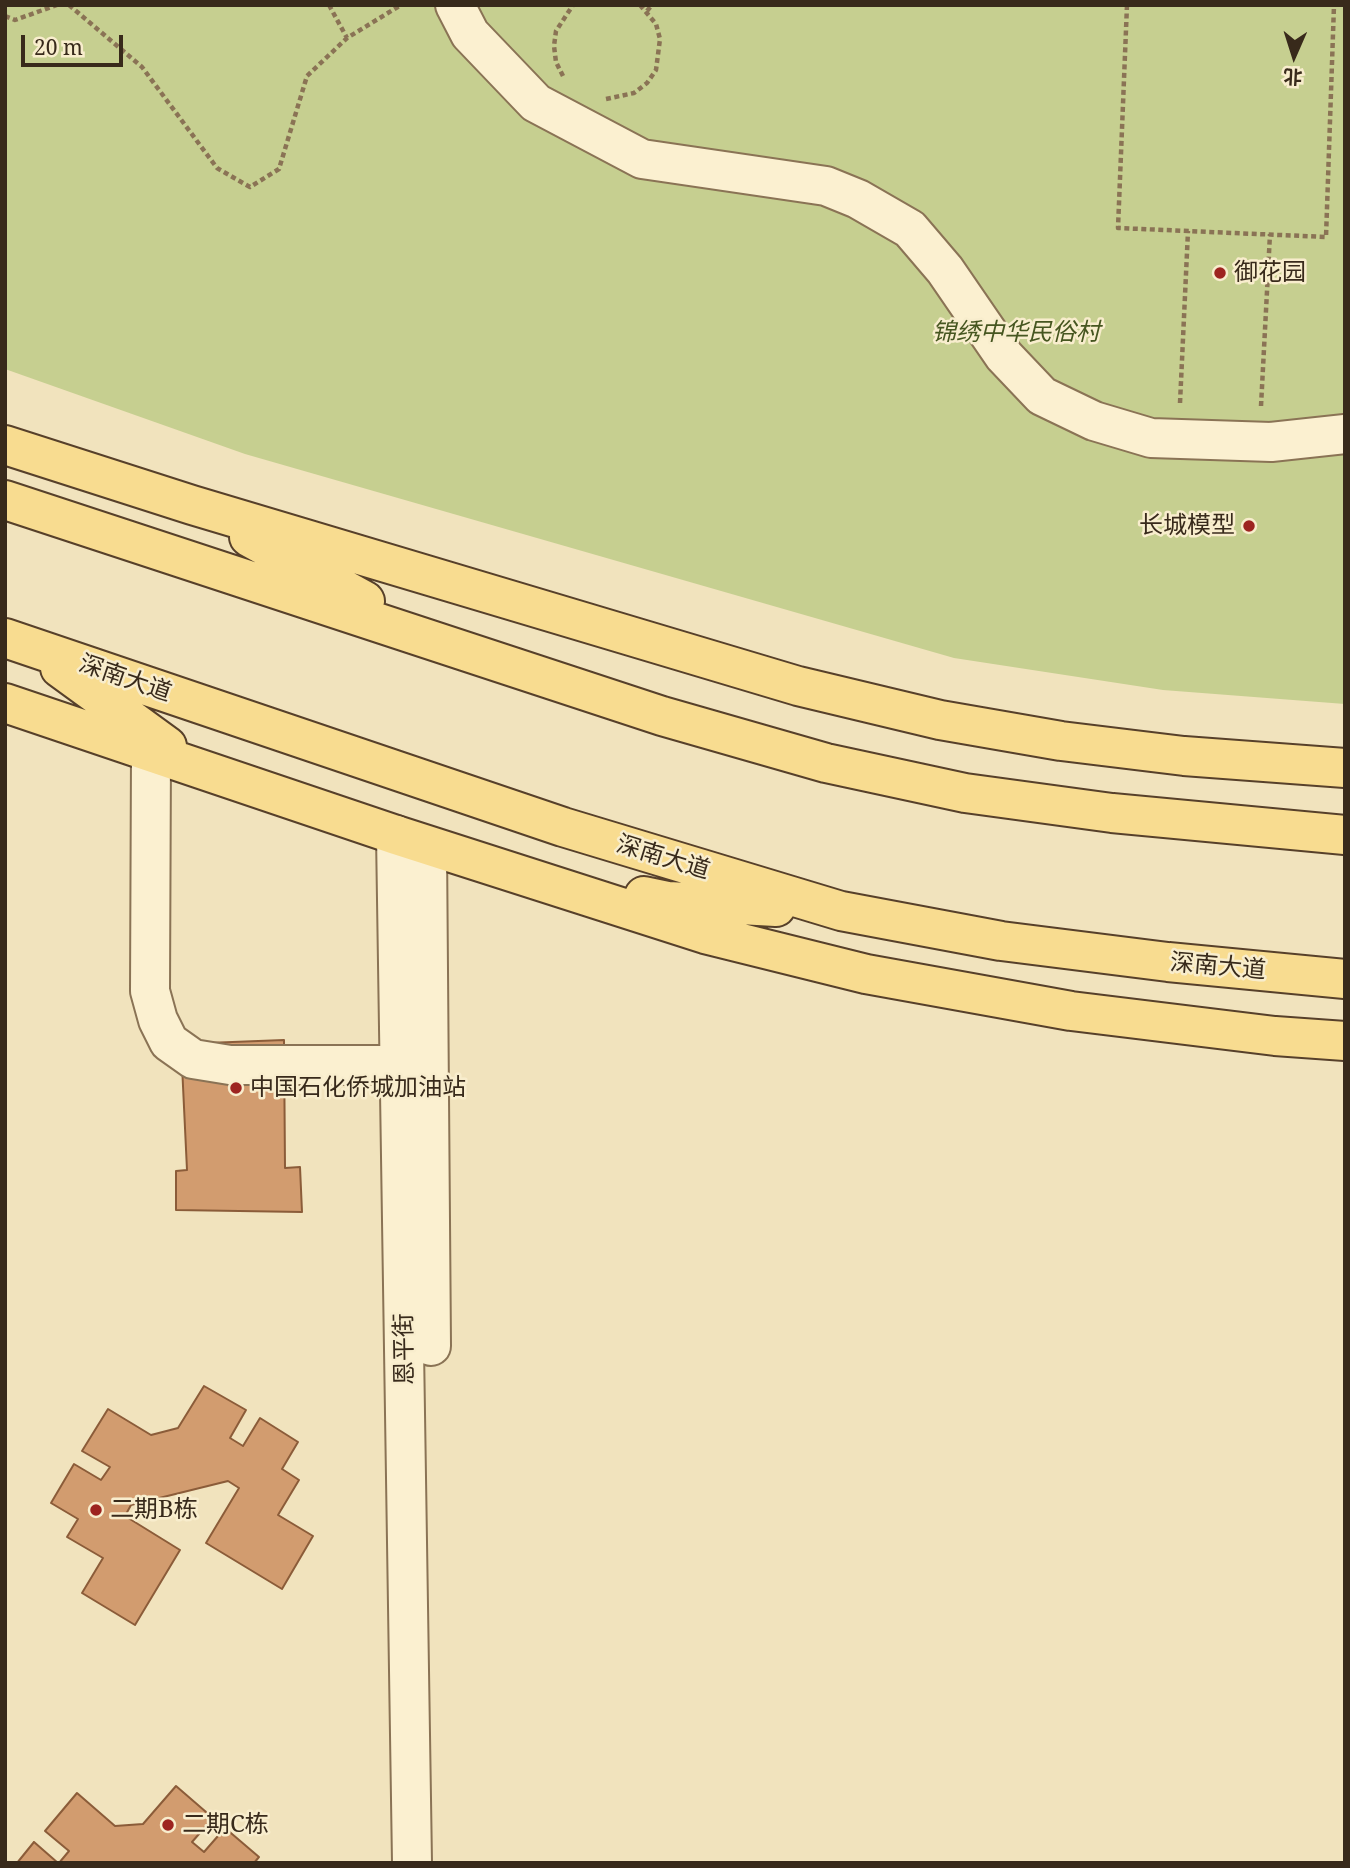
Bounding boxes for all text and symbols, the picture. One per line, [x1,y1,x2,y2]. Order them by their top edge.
scale bar [24,21,126,65]
north arrow [1259,21,1329,91]
text: 20 m [34,33,83,61]
text: 北 [1283,63,1303,90]
place label: 御花园 [1234,259,1306,287]
marker: 御花园 [1212,265,1228,281]
park label: 锦绣中华民俗村 [932,319,1100,347]
place label: 长城模型 [1139,512,1235,540]
marker: 长城模型 [1241,518,1257,534]
street label: 深南大道 [75,650,175,708]
street label: 深南大道 [613,830,713,886]
street label: 深南大道 [1169,948,1267,986]
place label: 中国石化侨城加油站 [250,1074,466,1102]
marker: 中国石化侨城加油站 [228,1080,244,1096]
street label: 恩平街 [390,1313,420,1385]
place label: 二期B栋 [110,1496,198,1524]
marker: 二期B栋 [88,1502,104,1518]
place label: 二期C栋 [182,1811,269,1839]
marker: 二期C栋 [160,1817,176,1833]

